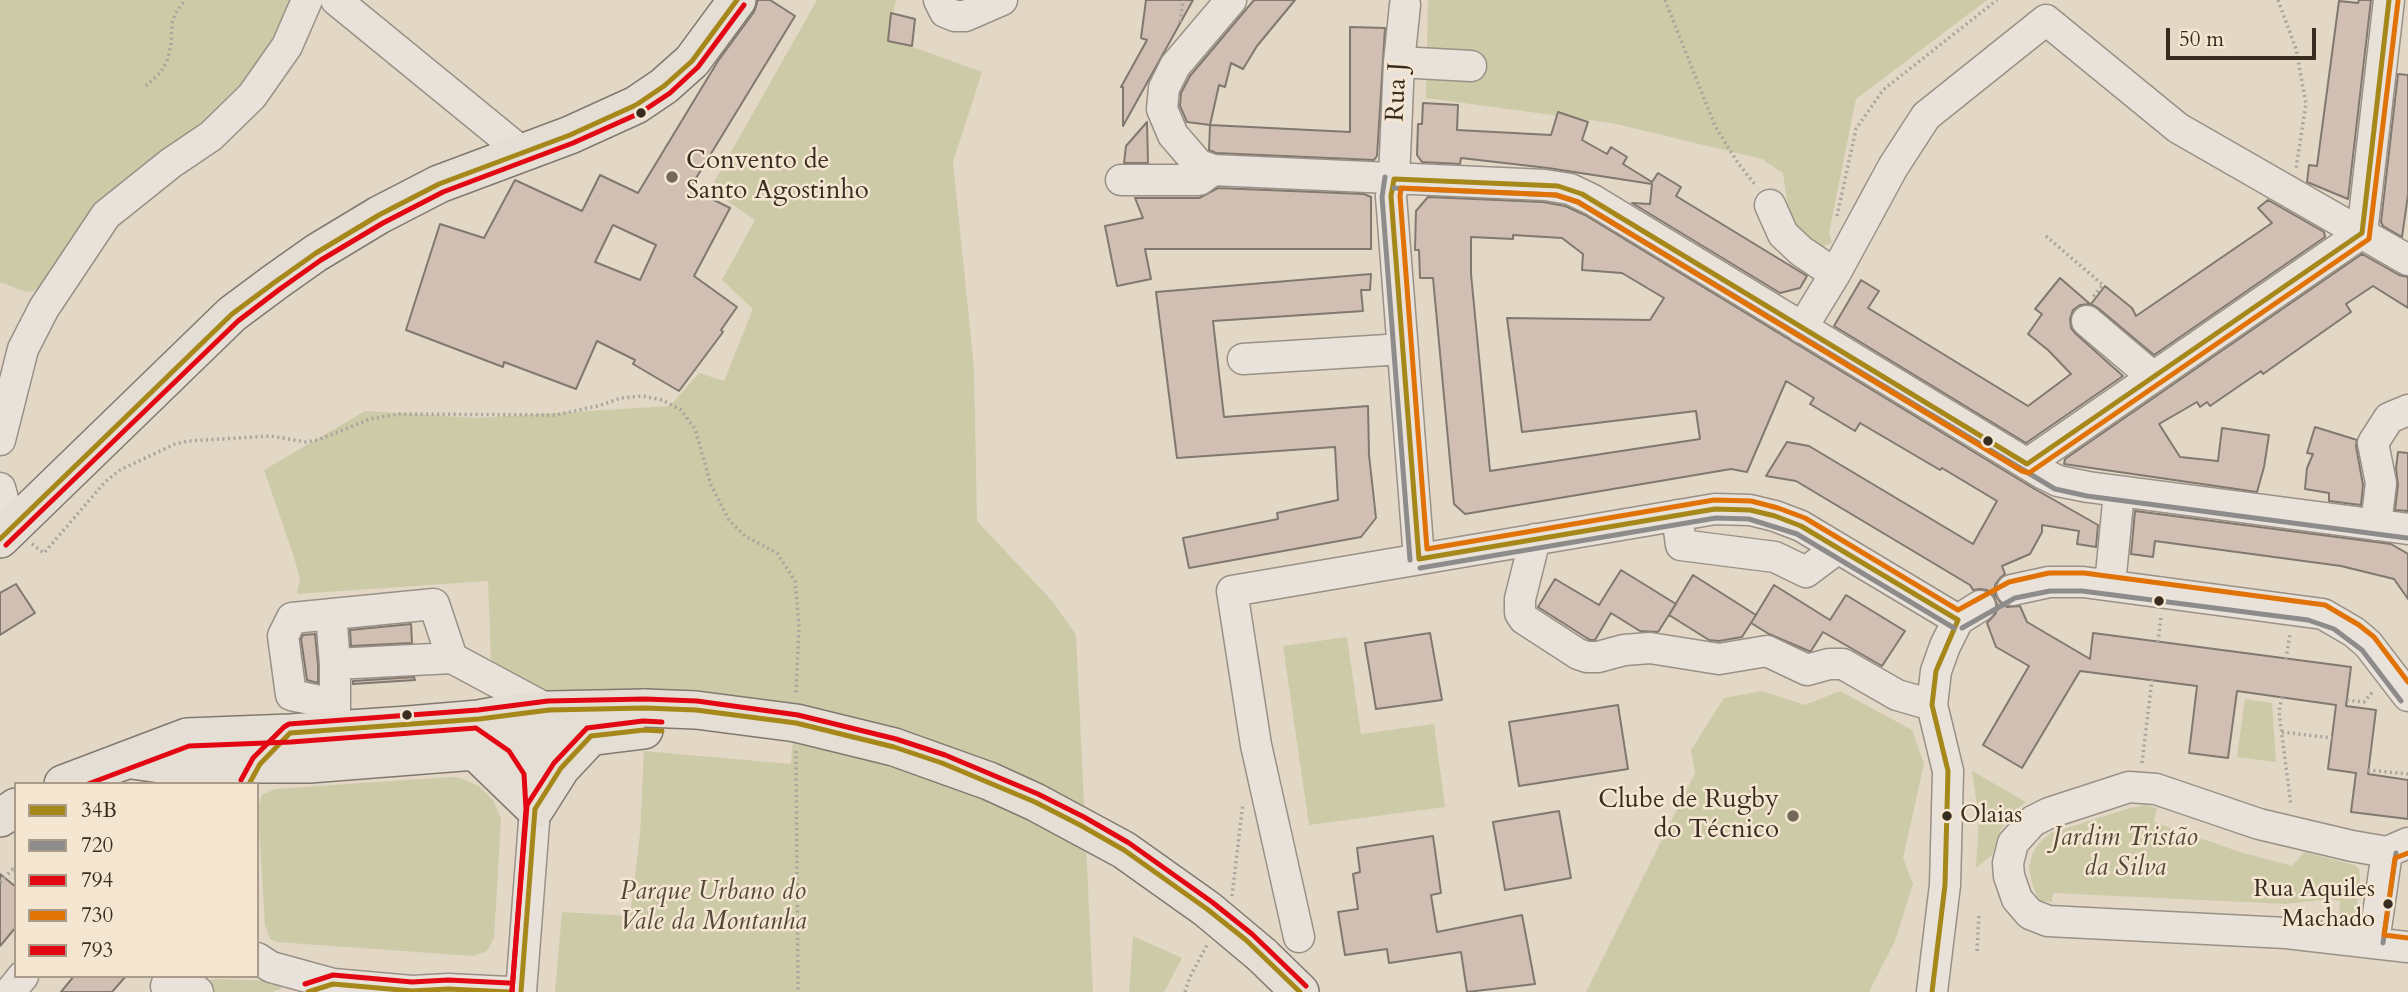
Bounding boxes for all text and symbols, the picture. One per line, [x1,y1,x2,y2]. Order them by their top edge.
scale bar [2170,14,2320,58]
text: 50 m [2179,25,2224,54]
street label: Rua J [1381,62,1415,122]
unlabelled marker [634,106,648,120]
place label: Convento de Santo Agostinho [686,146,869,208]
marker: Convento de Santo Agostinho [664,169,680,185]
unlabelled marker [1981,434,1995,448]
unlabelled marker [2152,594,2166,608]
unlabelled marker [400,708,414,722]
legend [14,782,259,978]
place label: Clube de Rugby do Técnico [1598,785,1779,846]
text: 34B [81,796,117,825]
place label: Olaias [1960,802,2022,830]
marker: Clube de Rugby do Técnico [1785,808,1801,824]
marker: Olaias [1940,809,1954,823]
park label: Jardim Tristão da Silva [2052,823,2198,884]
text: 720 [81,831,113,860]
text: 794 [81,866,113,895]
place label: Rua Aquiles Machado [2254,876,2375,932]
park label: Parque Urbano do Vale da Montanha [619,877,807,938]
marker: Rua Aquiles Machado [2381,897,2395,911]
text: 730 [81,901,113,930]
text: 793 [81,936,113,965]

